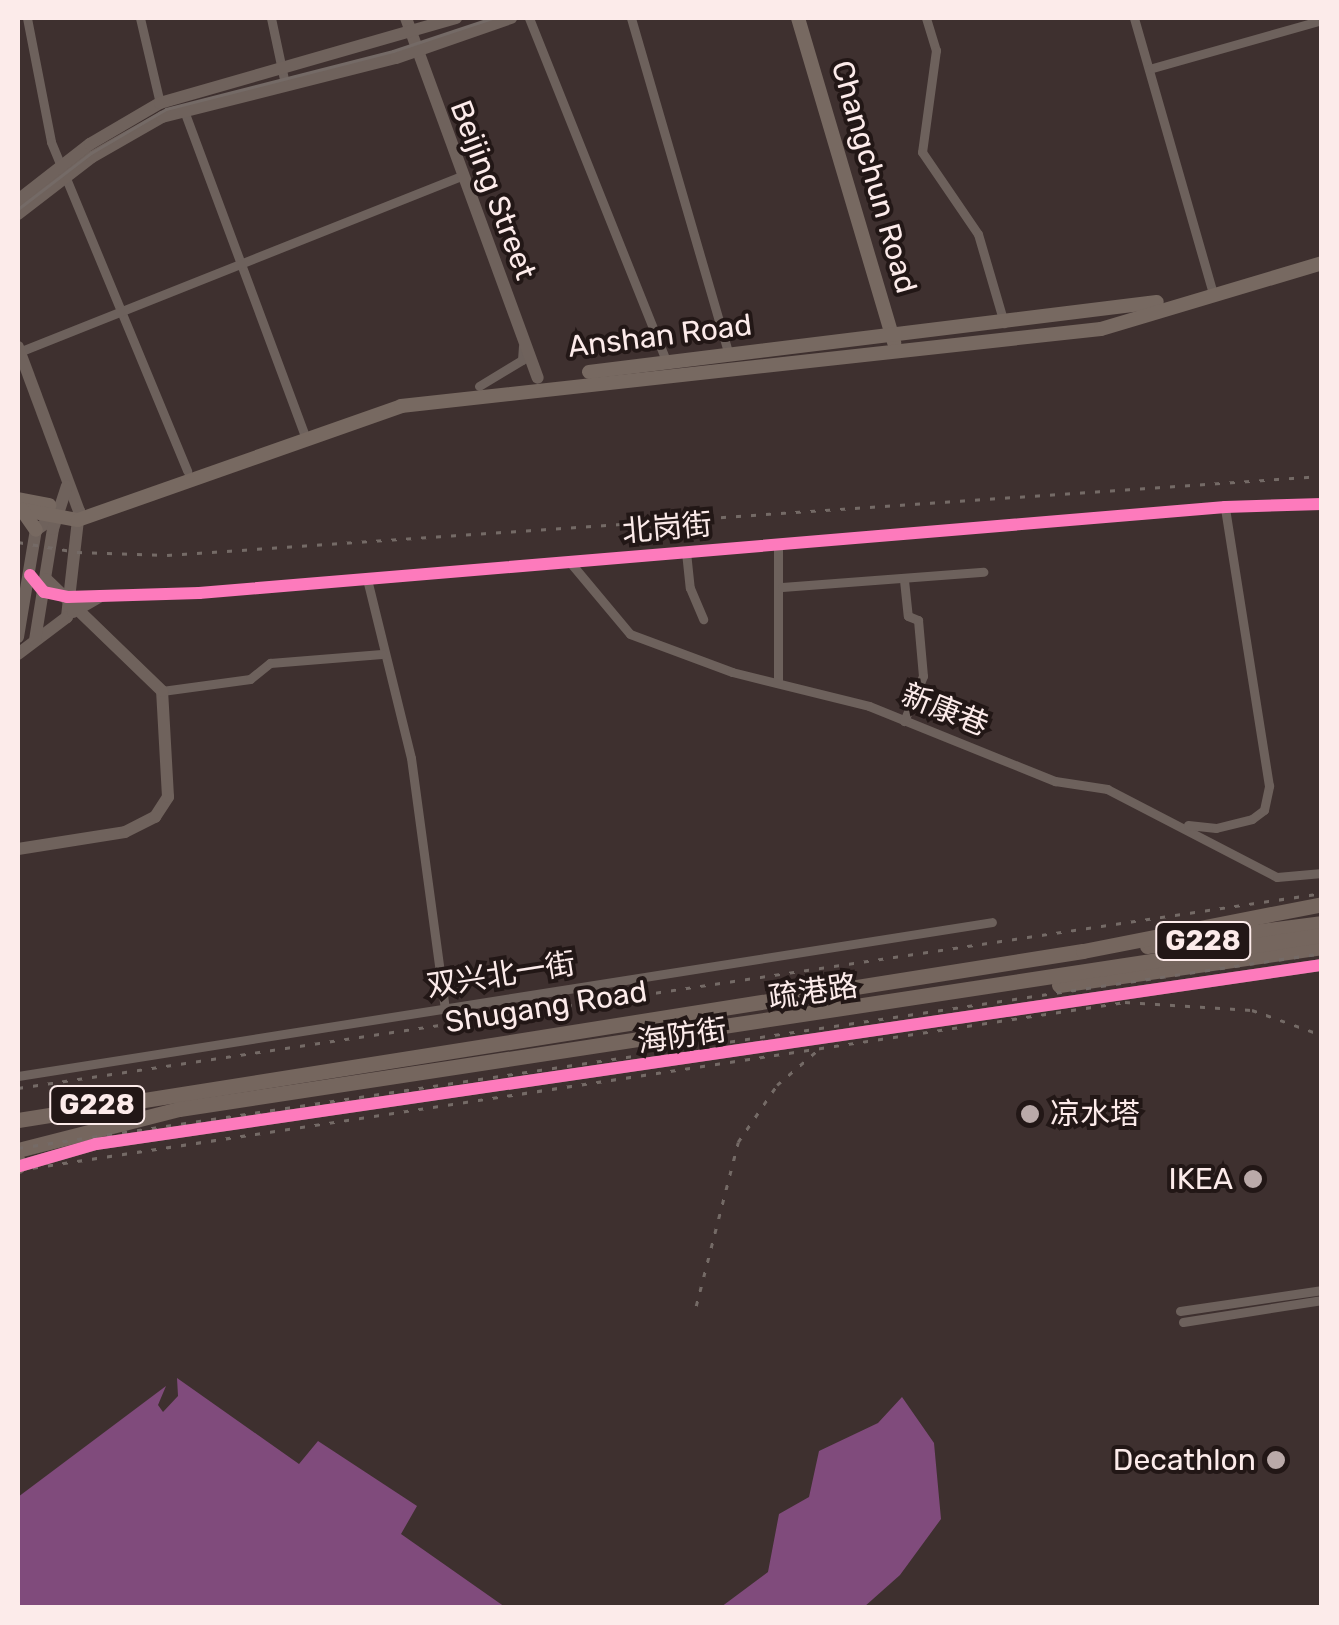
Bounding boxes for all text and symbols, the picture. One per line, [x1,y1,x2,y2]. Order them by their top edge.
street label: Changchun Road [824,56,924,298]
street label: Beijing Street [442,95,544,285]
street label: Anshan Road [566,307,754,365]
street label: 北岗街 [621,506,713,550]
street label: 新康巷 [897,676,993,744]
road number: G228 [1153,918,1253,964]
street label: 双兴北一街 [424,945,578,1005]
street label: 疏港路 [766,968,860,1016]
street label: Shugang Road [442,973,650,1041]
street label: 海防街 [635,1012,729,1060]
road number: G228 [47,1082,147,1128]
place label: 凉水塔 [1050,1096,1140,1132]
marker: 凉水塔 [1019,1103,1041,1125]
place label: IKEA [1169,1161,1233,1197]
marker: IKEA [1242,1168,1264,1190]
place label: Decathlon [1113,1442,1256,1478]
marker: Decathlon [1265,1449,1287,1471]

